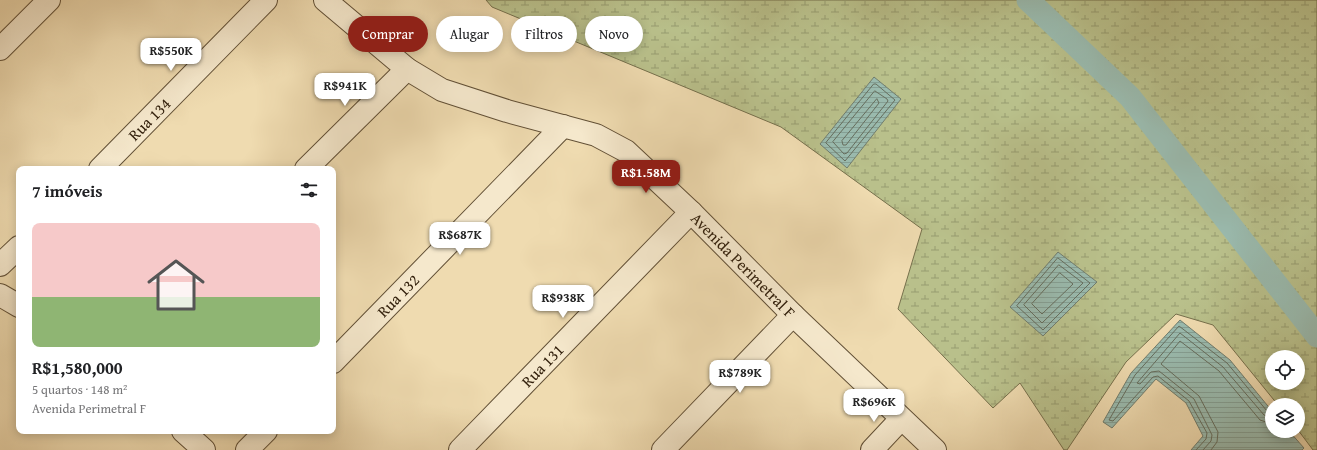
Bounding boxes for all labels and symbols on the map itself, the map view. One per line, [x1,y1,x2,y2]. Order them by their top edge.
pin: R$550K [138,38,204,72]
pin: R$941K [312,73,378,107]
street label: Rua 134 [122,92,176,146]
pin: R$1.58M [609,160,683,194]
street label: Avenida Perimetral F [685,207,801,323]
pin: R$687K [427,222,493,256]
street label: Rua 132 [371,268,425,322]
pin: R$938K [530,285,596,319]
street label: Rua 131 [515,338,569,392]
pin: R$789K [707,360,773,394]
pin: R$696K [841,389,907,423]

